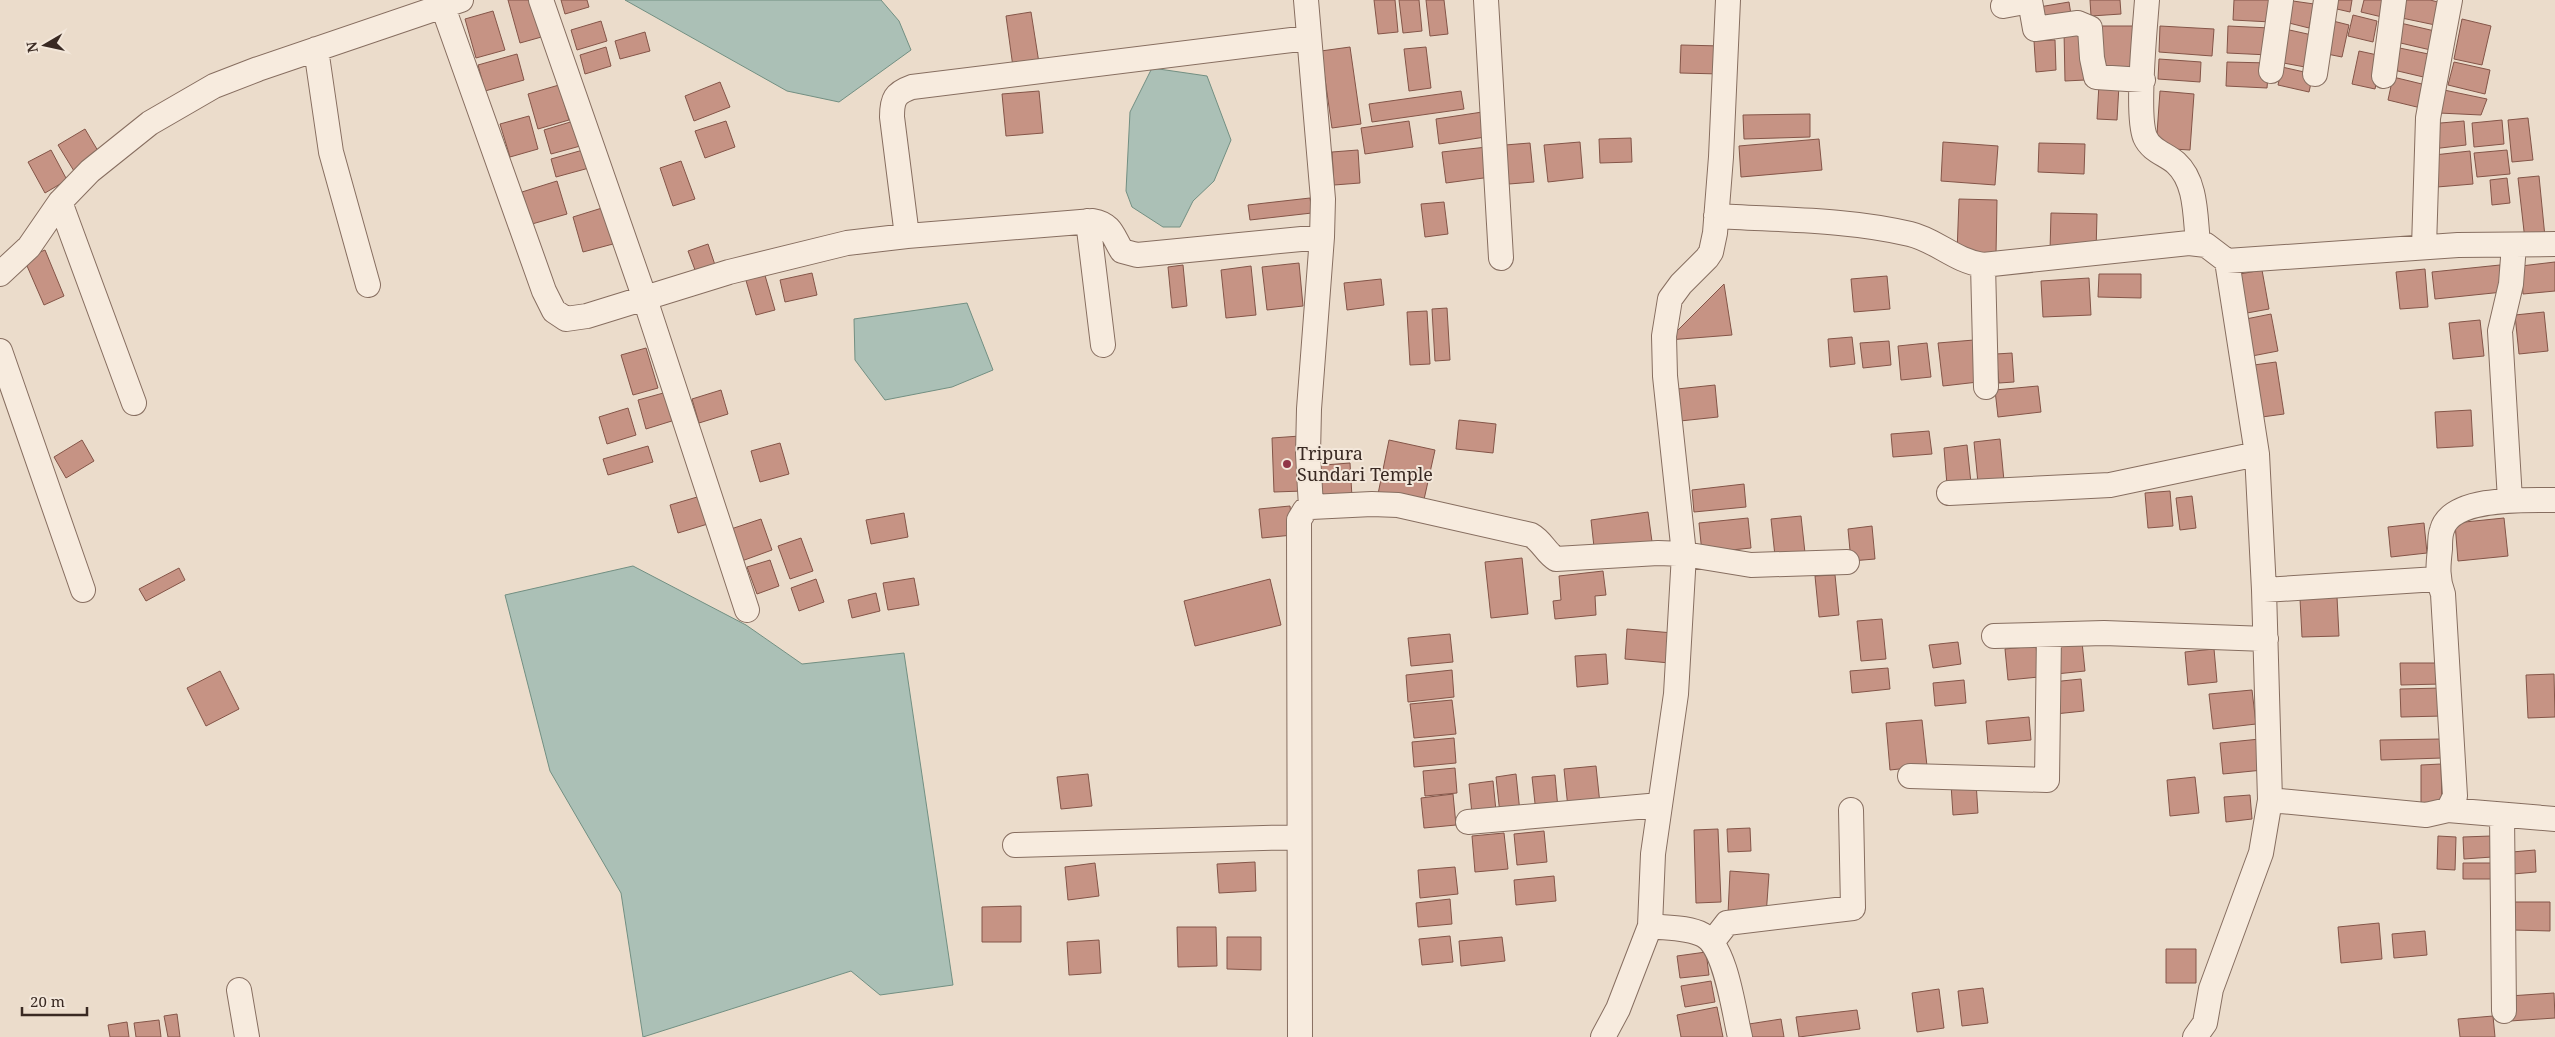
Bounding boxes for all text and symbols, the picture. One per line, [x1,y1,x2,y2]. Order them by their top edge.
north arrow [20,20,70,70]
text: N [21,40,42,54]
place label: Tripura Sundari Temple [1297,441,1433,486]
marker: Tripura Sundari Temple [1281,458,1293,470]
scale bar [22,984,88,1016]
text: 20 m [30,991,65,1011]

